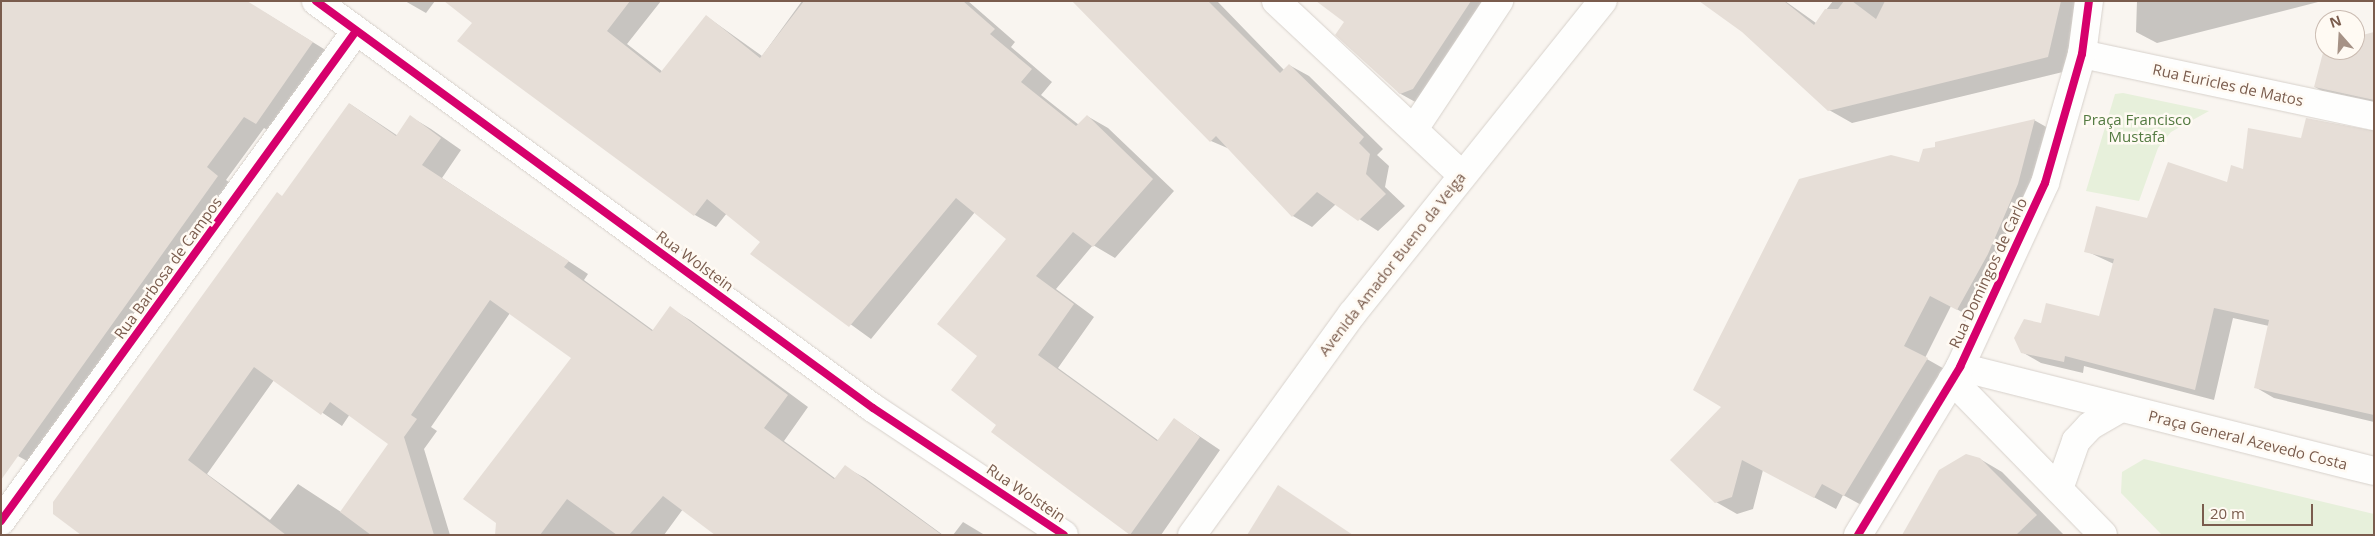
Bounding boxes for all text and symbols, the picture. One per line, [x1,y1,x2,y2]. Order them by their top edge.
north arrow [2315,10,2365,60]
text: N [2327,10,2344,32]
street label: Rua Euricles de Matos [2151,60,2305,110]
park label: Praça Francisco Mustafa [2083,110,2191,145]
street label: Avenida Amador Bueno da Veiga [1315,169,1469,359]
street label: Rua Barbosa de Campos [110,194,226,342]
street label: Rua Domingos de Carlo [1945,195,2031,351]
street label: Rua Wolstein [653,227,737,295]
street label: Praça General Azevedo Costa [2147,407,2349,473]
street label: Rua Wolstein [983,460,1069,526]
scale bar [2205,494,2316,526]
text: 20 m [2210,503,2245,523]

